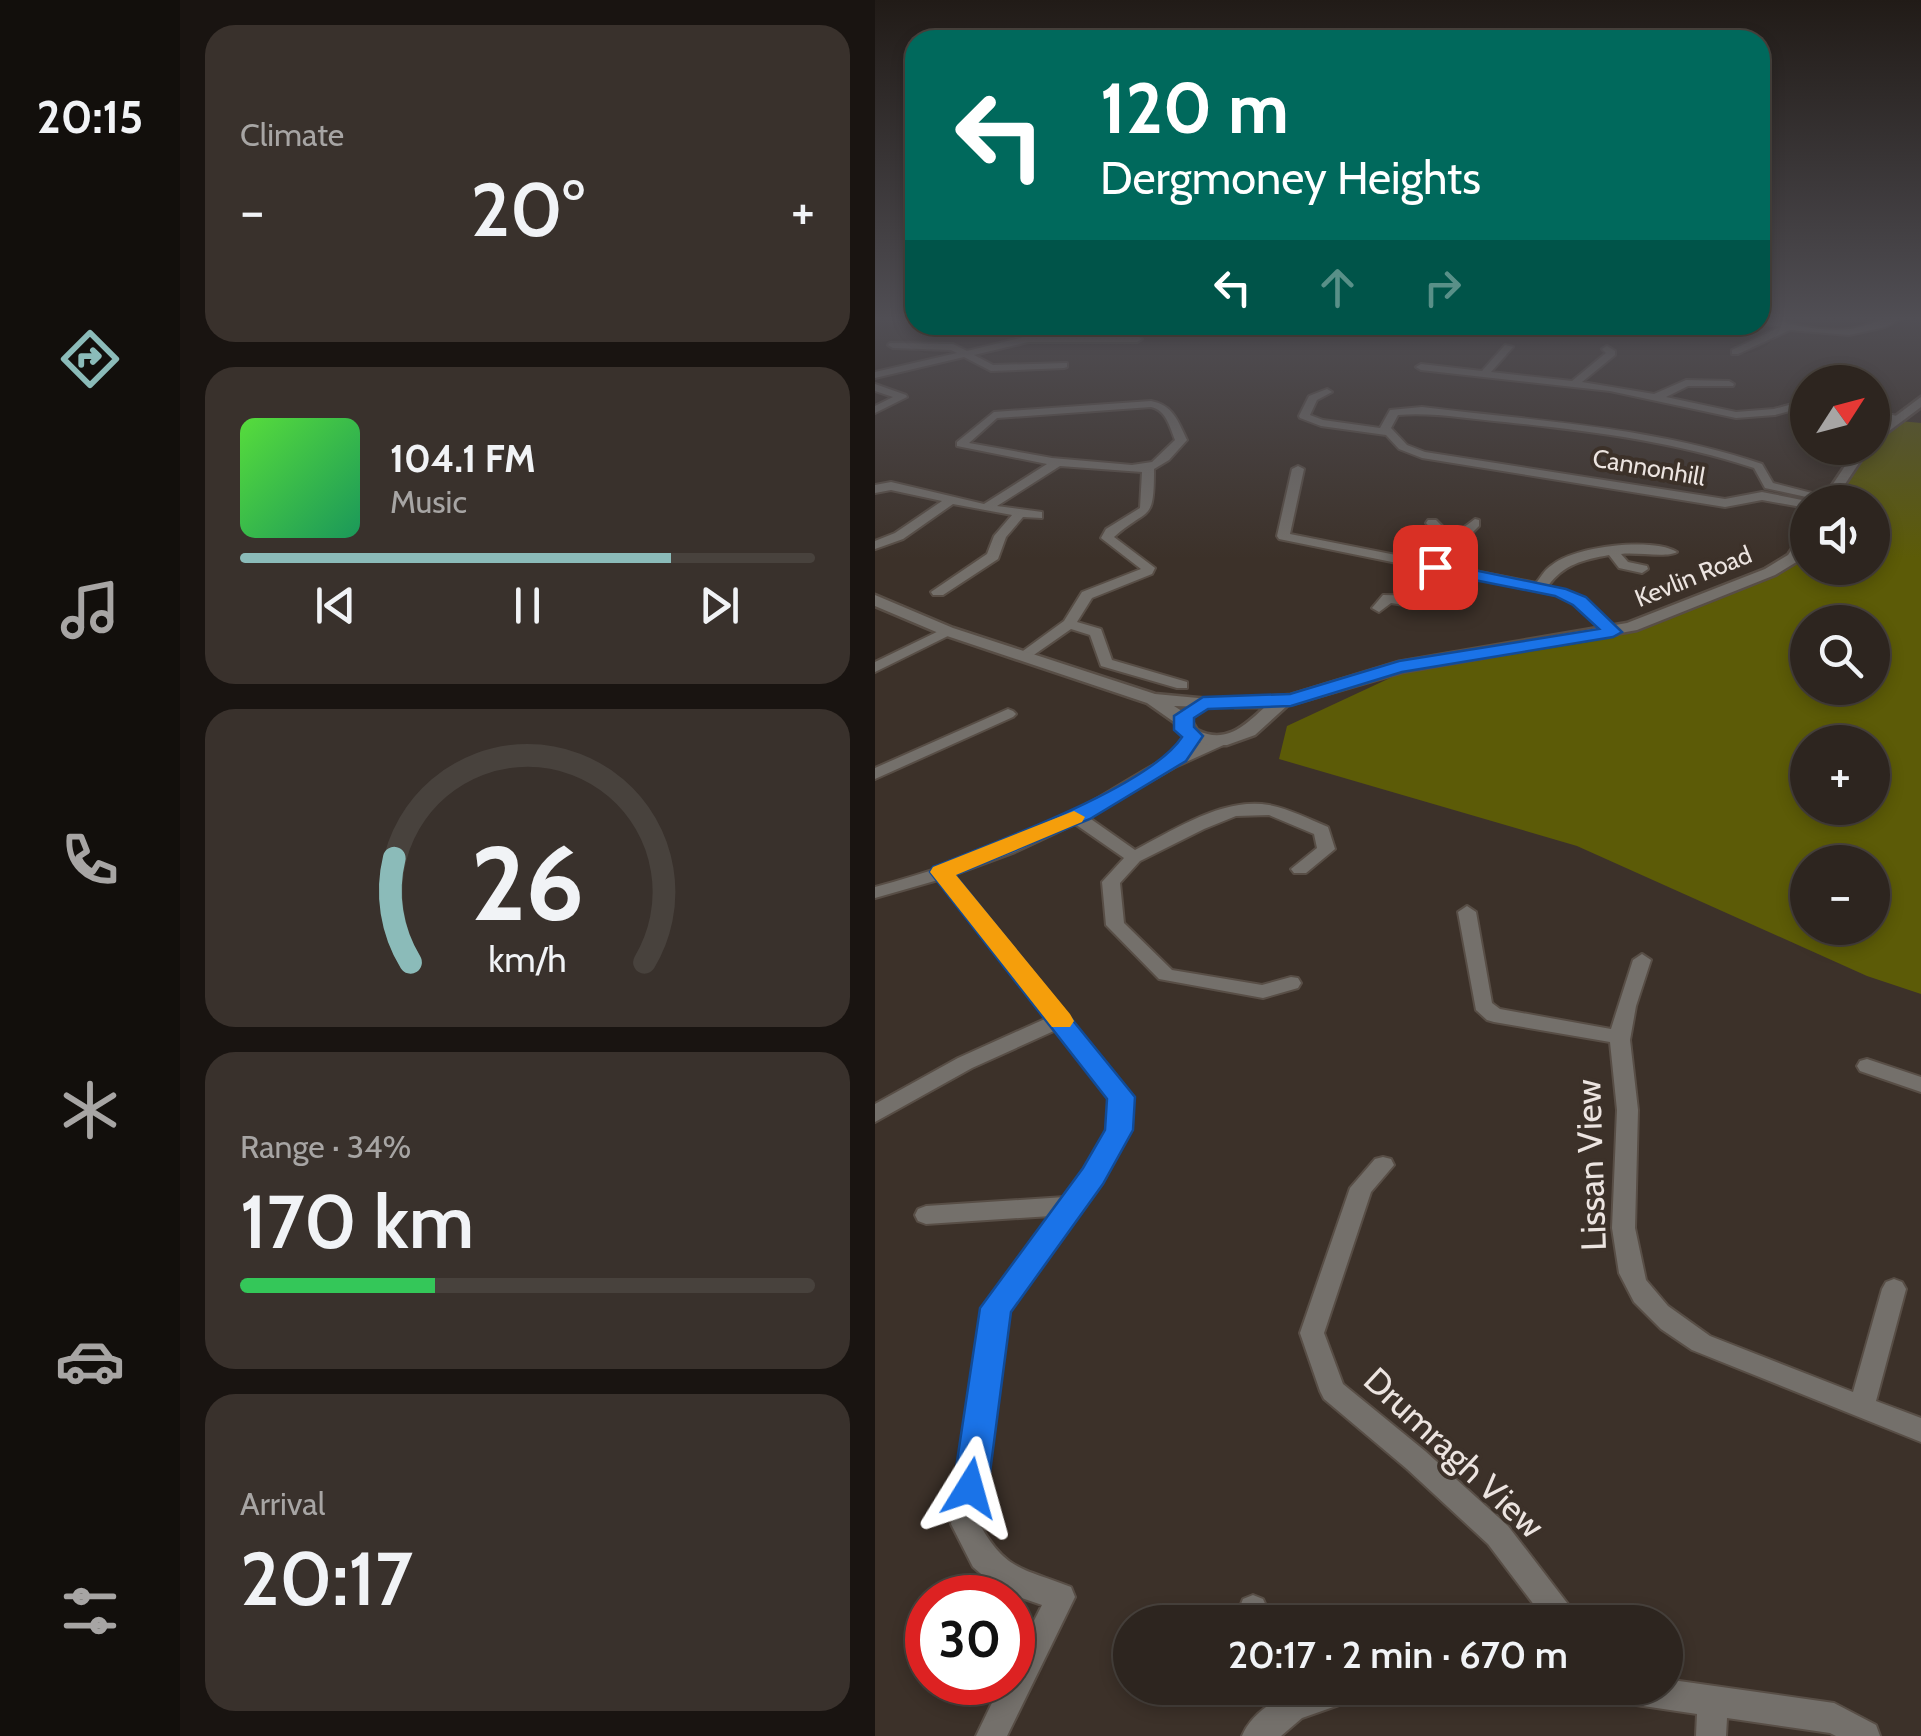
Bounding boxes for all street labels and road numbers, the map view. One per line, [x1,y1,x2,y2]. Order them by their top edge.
street label: Cannonhill [1590,442,1708,492]
street label: Kevlin Road [1630,539,1756,613]
street label: Lissan View [1566,1078,1615,1252]
street label: Drumragh View [1355,1358,1553,1547]

